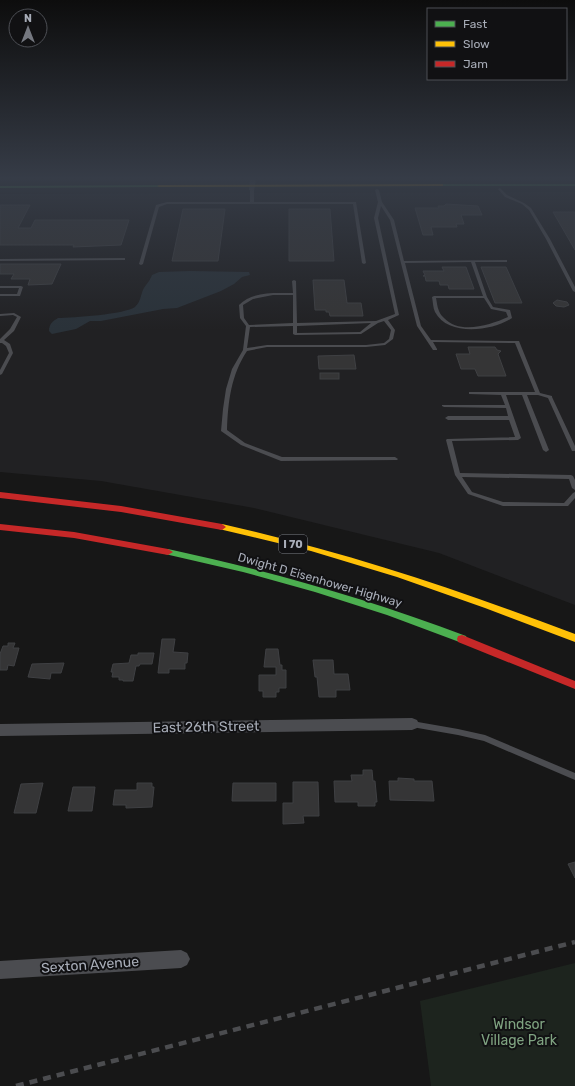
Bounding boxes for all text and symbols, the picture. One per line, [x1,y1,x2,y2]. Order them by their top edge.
north arrow [8,8,48,48]
legend [427,8,567,80]
text: N [24,12,32,25]
text: Fast [463,17,487,31]
text: Slow [463,37,490,51]
text: Jam [463,57,488,71]
road number: I 70 [279,535,307,553]
street label: Dwight D Eisenhower Highway [236,550,404,610]
street label: East 26th Street [152,718,260,736]
street label: Sexton Avenue [41,953,140,977]
park label: Windsor Village Park [481,1016,558,1049]

